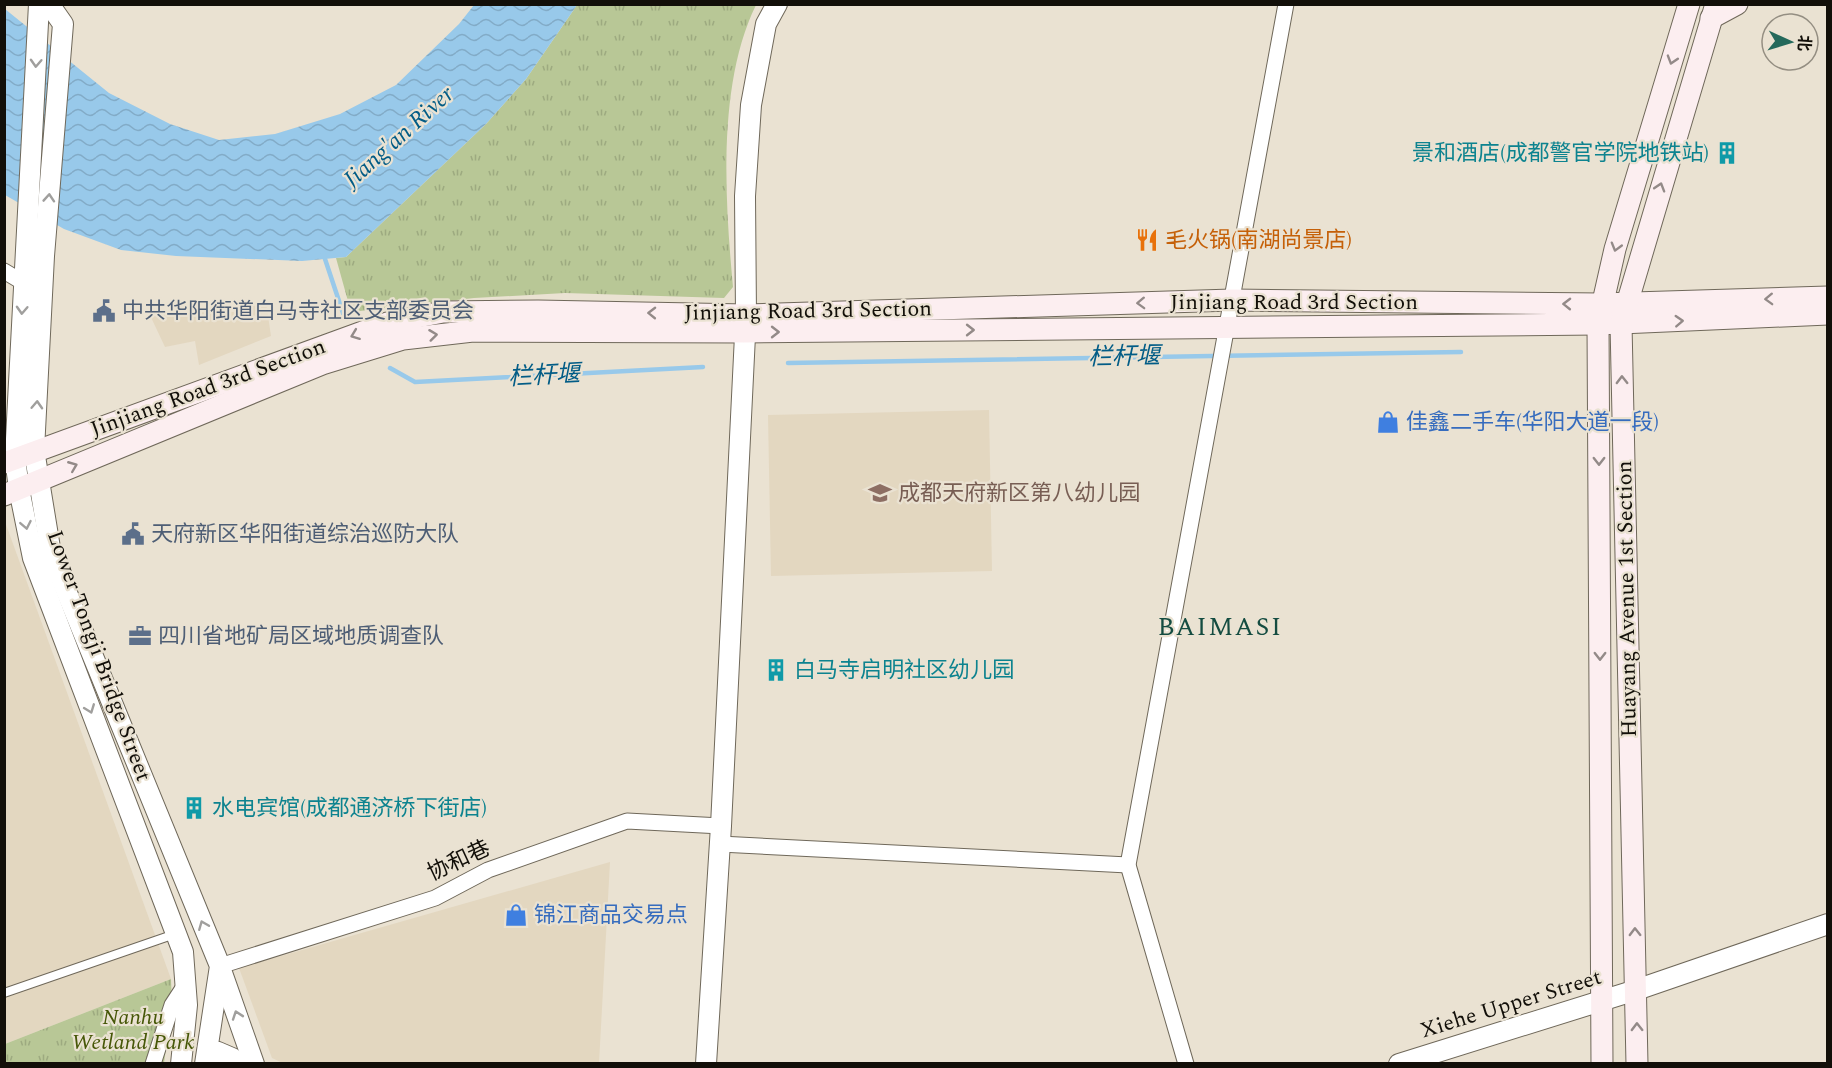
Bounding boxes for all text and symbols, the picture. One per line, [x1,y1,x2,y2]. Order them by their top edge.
north arrow [1760,12,1820,72]
text: 北 [1791,34,1816,52]
one-way arrow [1667,55,1679,65]
one-way arrow [29,58,42,67]
water label: Jiang'an River [334,77,463,198]
place label: 景和酒店(成都警官学院地铁站) [1412,137,1709,170]
building icon: 景和酒店(成都警官学院地铁站) [1714,140,1740,166]
one-way arrow [1653,182,1665,193]
one-way arrow [42,193,55,203]
place label: 毛火锅(南湖尚景店) [1165,224,1352,257]
restaurant icon: 毛火锅(南湖尚景店) [1134,227,1160,253]
one-way arrow [1611,241,1623,252]
street label: Jinjiang Road 3rd Section [1170,286,1418,319]
street label: Jinjiang Road 3rd Section [684,292,932,330]
one-way arrow [1765,292,1774,305]
place label: 中共华阳街道白马寺社区支部委员会 [122,295,474,328]
one-way arrow [1136,297,1145,309]
public building icon: 中共华阳街道白马寺社区支部委员会 [91,298,117,324]
one-way arrow [1562,298,1571,310]
one-way arrow [16,306,29,315]
one-way arrow [647,307,656,319]
one-way arrow [1675,315,1684,328]
one-way arrow [965,324,974,336]
one-way arrow [770,326,779,338]
one-way arrow [351,328,361,341]
street label: Jinjiang Road 3rd Section [86,330,330,446]
one-way arrow [428,330,438,342]
water label: 栏杆堰 [1088,338,1164,376]
water label: 栏杆堰 [507,356,585,396]
one-way arrow [1616,376,1628,385]
one-way arrow [30,400,43,409]
place label: 佳鑫二手车(华阳大道一段) [1406,406,1659,439]
shop icon: 佳鑫二手车(华阳大道一段) [1375,409,1401,435]
one-way arrow [1593,457,1605,466]
street label: Huayang Avenue 1st Section [1608,460,1646,738]
one-way arrow [67,461,78,473]
place label: 成都天府新区第八幼儿园 [898,477,1140,510]
school or university icon: 成都天府新区第八幼儿园 [867,480,893,506]
place label: 天府新区华阳街道综治巡防大队 [151,518,459,551]
one-way arrow [19,520,32,530]
public building icon: 天府新区华阳街道综治巡防大队 [120,521,146,547]
street label: Lower Tongji Bridge Street [38,526,160,786]
district label: BAIMASI [1157,607,1283,647]
place label: 四川省地矿局区域地质调查队 [158,620,444,653]
office icon: 四川省地矿局区域地质调查队 [127,623,153,649]
one-way arrow [1594,652,1606,661]
place label: 白马寺启明社区幼儿园 [794,654,1014,687]
building icon: 白马寺启明社区幼儿园 [763,657,789,683]
one-way arrow [83,703,96,714]
place label: 水电宾馆(成都通济桥下街店) [212,792,487,825]
building icon: 水电宾馆(成都通济桥下街店) [181,795,207,821]
street label: 协和巷 [422,832,496,890]
place label: 锦江商品交易点 [534,899,688,932]
shop icon: 锦江商品交易点 [503,902,529,928]
one-way arrow [198,921,210,932]
one-way arrow [1628,927,1641,936]
street label: Xiehe Upper Street [1416,961,1606,1047]
park label: Nanhu Wetland Park [71,1001,195,1059]
one-way arrow [232,1010,245,1021]
one-way arrow [1630,1022,1643,1031]

